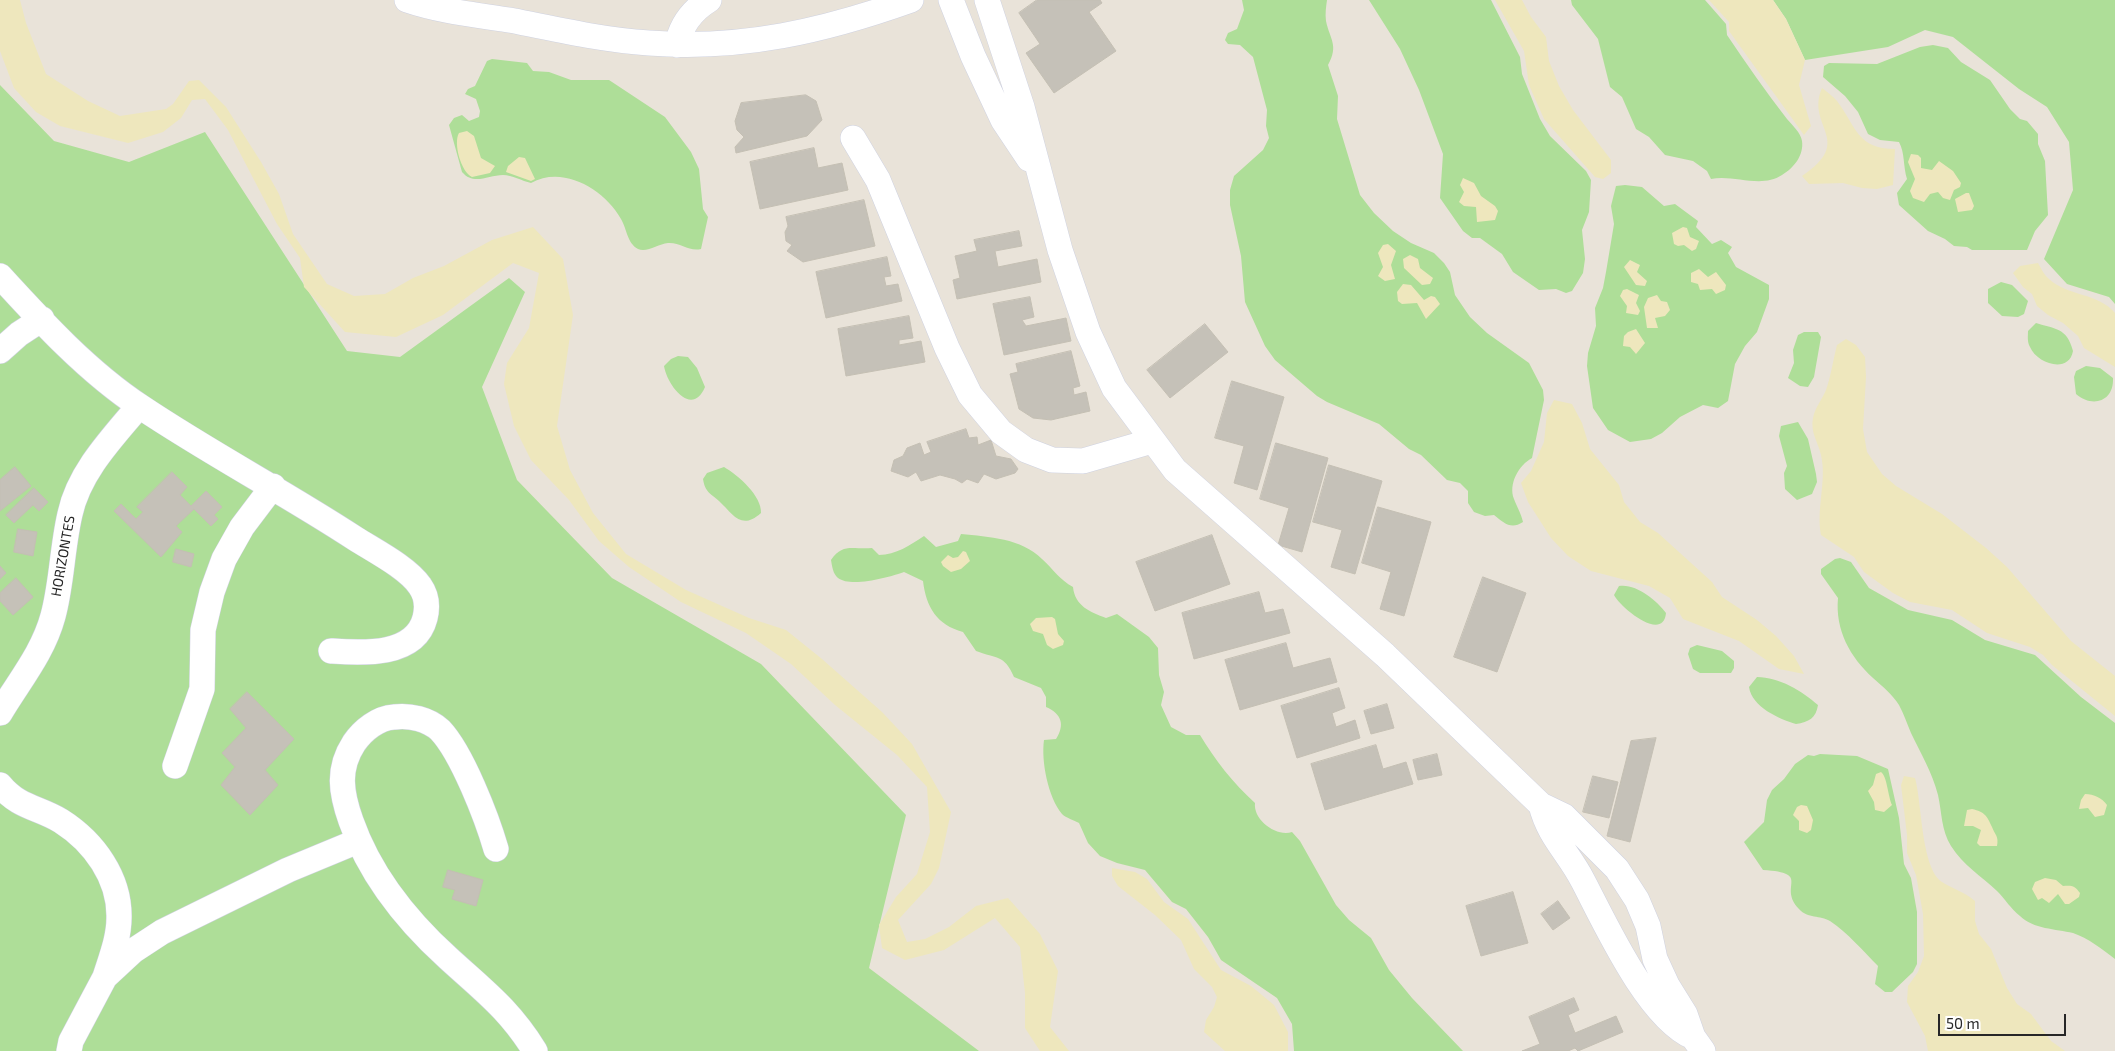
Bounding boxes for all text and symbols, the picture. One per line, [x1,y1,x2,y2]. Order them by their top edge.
street label: HORIZONTES [48,514,78,598]
scale bar [1940,1004,2068,1036]
text: 50 m [1946,1014,1980,1032]

